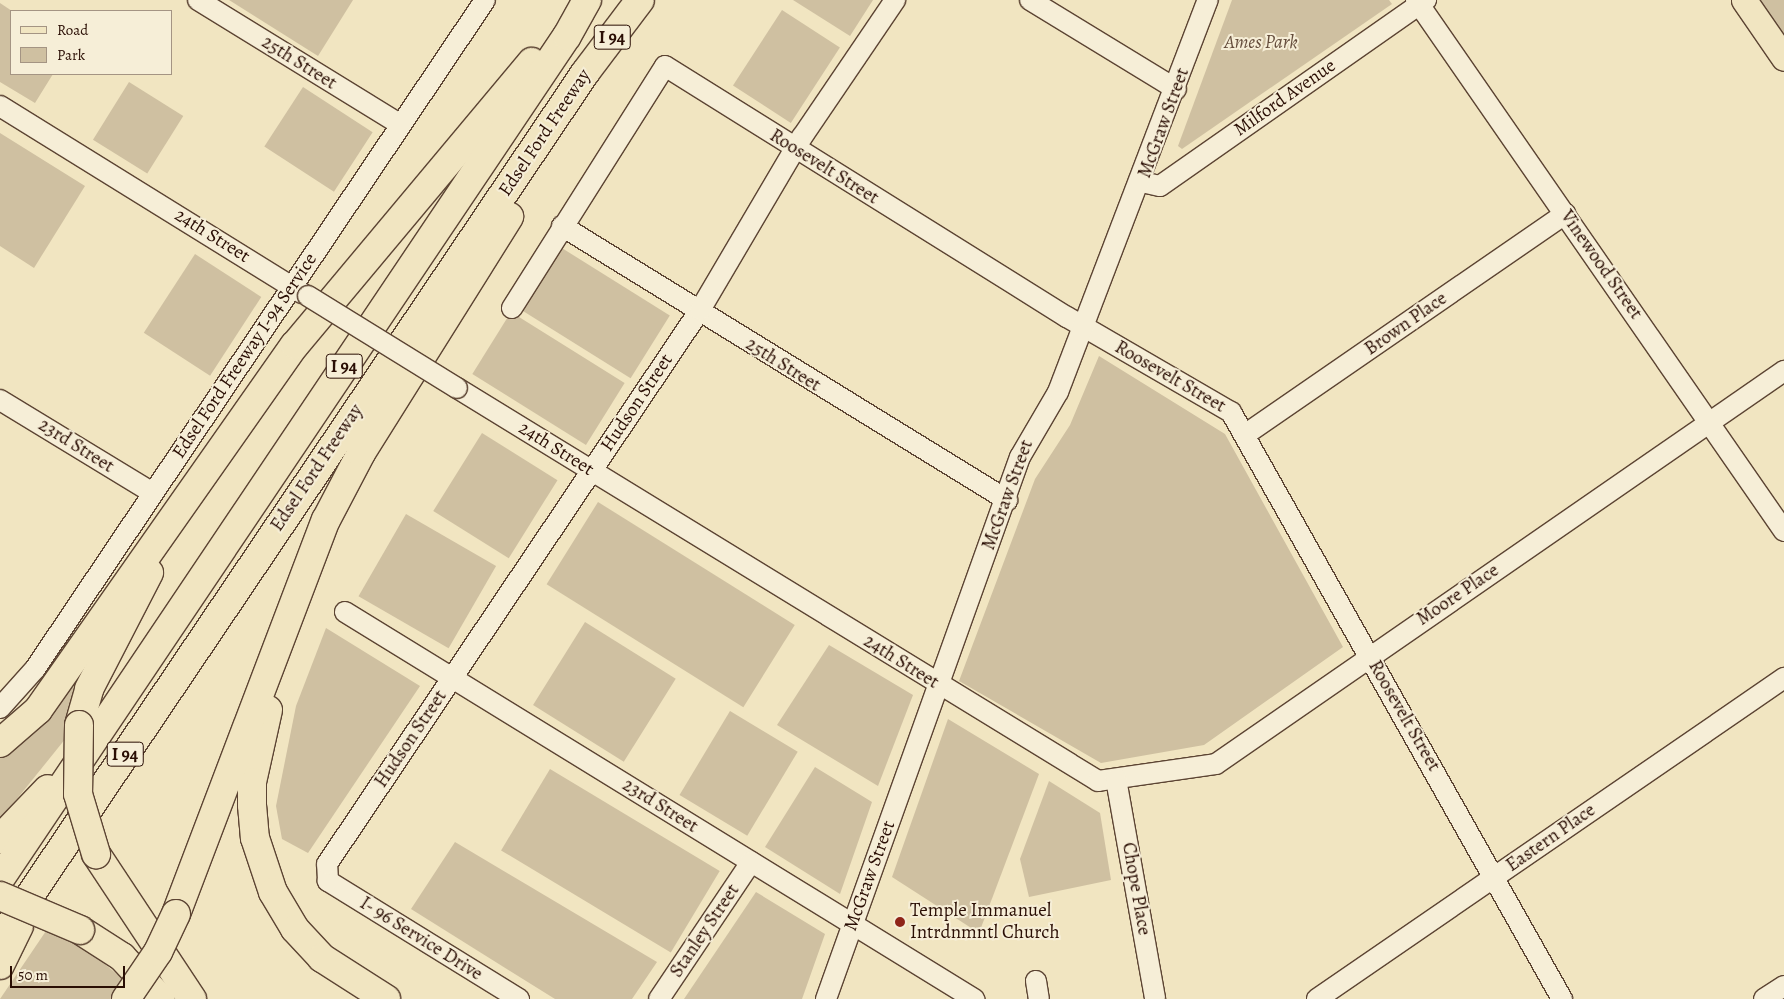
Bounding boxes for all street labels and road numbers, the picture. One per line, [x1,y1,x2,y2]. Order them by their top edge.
road number: I 94 [593,22,631,52]
street label: 25th Street [257,31,341,95]
street label: Milford Avenue [1230,55,1340,141]
street label: Edsel Ford Freeway [494,65,596,201]
street label: McGraw Street [1134,65,1194,181]
street label: Roosevelt Street [765,124,883,210]
street label: 24th Street [170,204,254,268]
street label: Vinewood Street [1555,206,1647,324]
street label: Edsel Ford Freeway I-94 Service [168,249,322,463]
street label: Brown Place [1360,287,1452,361]
street label: 25th Street [741,333,825,397]
street label: Roosevelt Street [1111,336,1229,418]
street label: Hudson Street [596,350,678,456]
road number: I 94 [325,351,363,382]
street label: Edsel Ford Freeway [266,400,368,536]
street label: 23rd Street [34,414,118,478]
street label: 24th Street [514,417,598,481]
street label: McGraw Street [978,437,1038,553]
street label: Moore Place [1413,559,1503,631]
street label: 24th Street [859,630,943,694]
street label: Roosevelt Street [1363,657,1445,775]
street label: Hudson Street [370,686,452,792]
road number: I 94 [106,739,144,770]
street label: 23rd Street [618,774,702,838]
street label: Eastern Place [1502,799,1600,877]
street label: McGraw Street [840,818,900,934]
street label: Chope Place [1117,841,1155,937]
street label: Stanley Street [665,880,745,982]
street label: I- 96 Service Drive [355,892,487,986]

